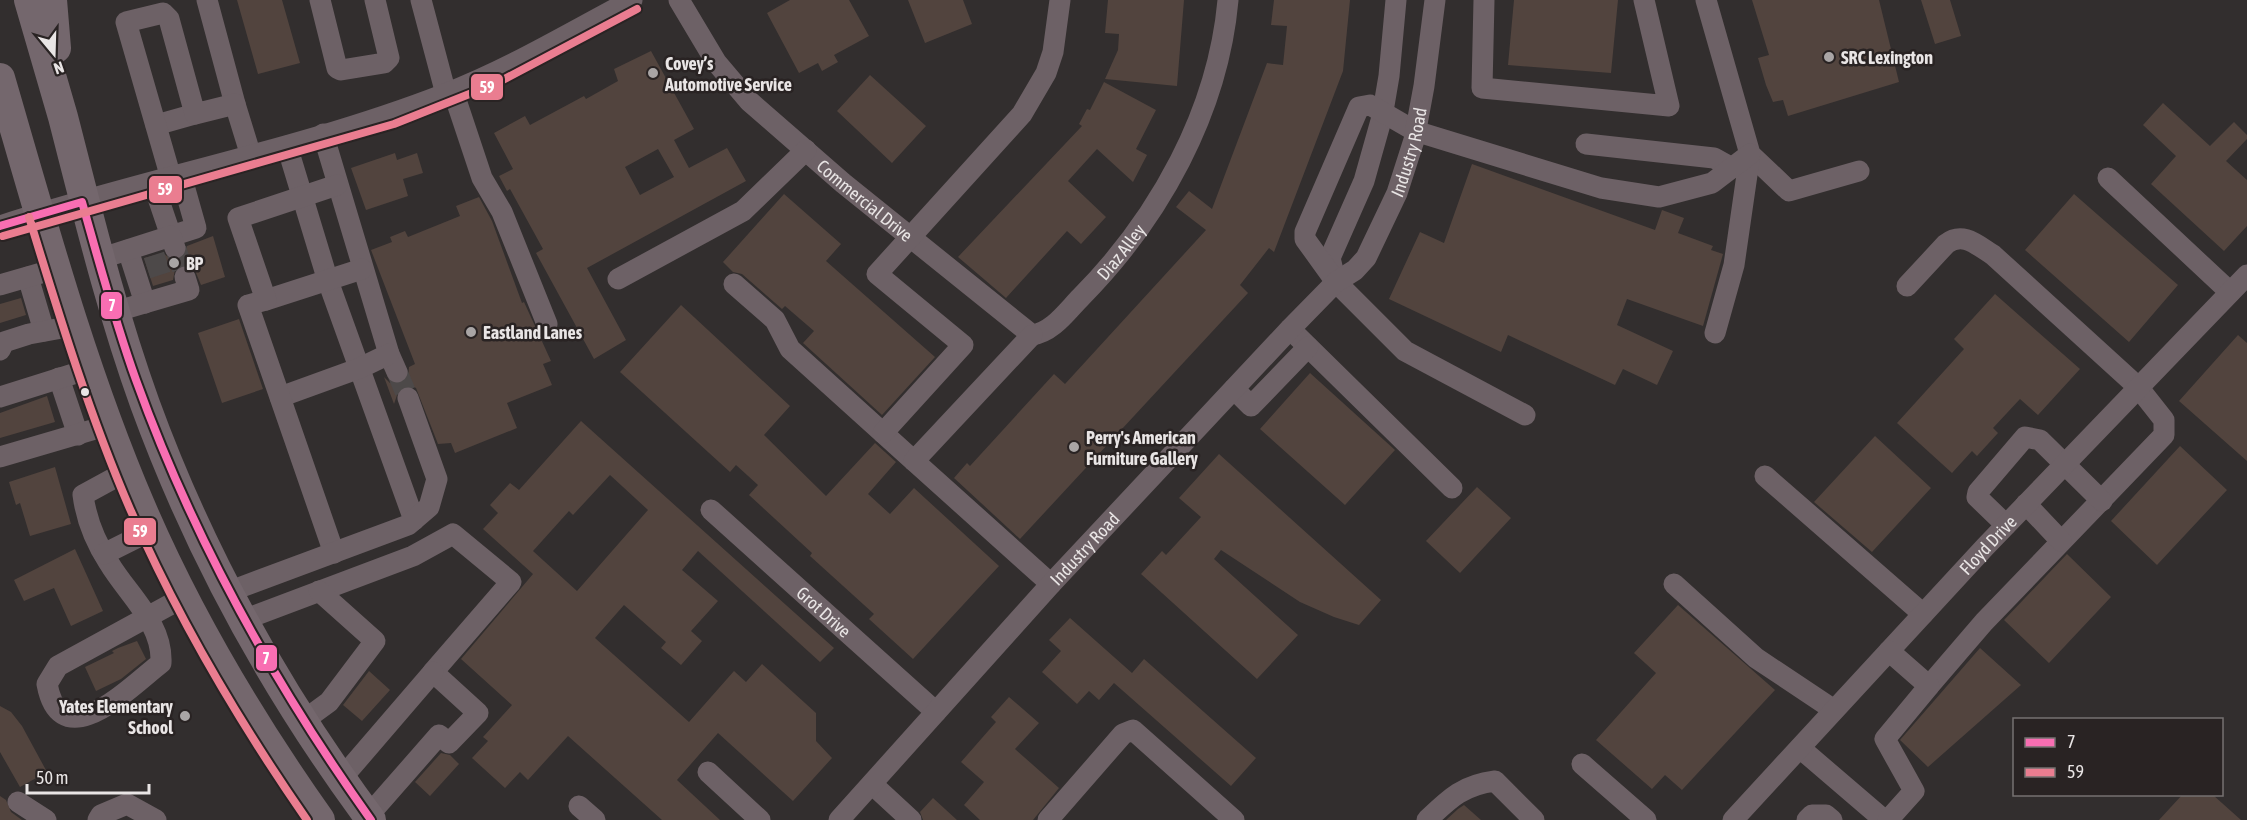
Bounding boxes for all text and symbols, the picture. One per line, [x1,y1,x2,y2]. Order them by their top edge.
north arrow [24,24,84,84]
place label: SRC Lexington [1841,47,1933,68]
marker: SRC Lexington [1822,50,1836,64]
place label: Covey’s Automotive Service [664,53,792,95]
text: N [51,58,66,78]
marker: Covey’s Automotive Service [646,66,660,80]
line badge: 59 [470,73,504,101]
text: 59 [479,78,495,96]
street label: Industry Road [1386,106,1430,200]
street label: Commercial Drive [813,155,917,246]
line badge: 59 [148,175,183,204]
text: 59 [157,180,173,198]
street label: Diaz Alley [1092,220,1149,284]
place label: BP [186,253,204,274]
marker: BP [167,256,181,270]
line badge: 7 [100,291,123,320]
text: 7 [108,296,116,314]
place label: Eastland Lanes [483,322,583,343]
marker: Eastland Lanes [464,325,478,339]
unlabelled marker [79,386,91,398]
place label: Perry's American Furniture Gallery [1086,427,1199,469]
marker: Perry's American Furniture Gallery [1067,440,1081,454]
street label: Industry Road [1045,508,1123,589]
street label: Floyd Drive [1955,511,2020,579]
line badge: 59 [123,517,157,546]
text: 59 [132,522,148,540]
street label: Grot Drive [793,582,856,641]
line badge: 7 [255,644,278,672]
text: 7 [262,649,270,667]
place label: Yates Elementary School [58,696,174,738]
marker: Yates Elementary School [178,709,192,723]
legend [2013,718,2223,796]
text: 7 [2067,731,2075,752]
scale bar [27,757,148,795]
text: 59 [2067,761,2084,782]
text: 50 m [36,767,68,788]

